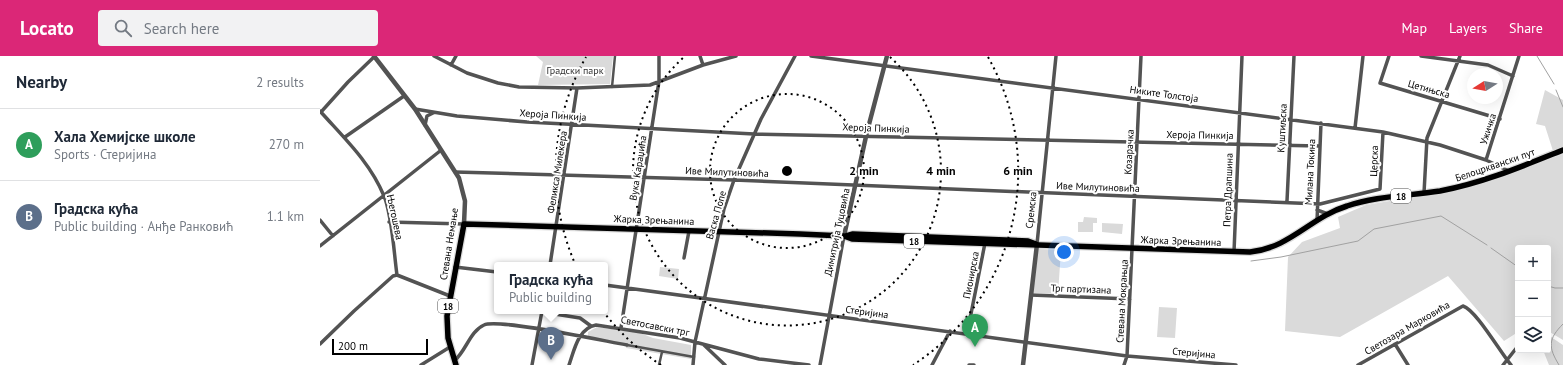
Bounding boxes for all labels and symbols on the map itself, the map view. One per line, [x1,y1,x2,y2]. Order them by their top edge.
park label: Градски парк [546,64,604,77]
north arrow [1467,68,1503,104]
street label: Цетињска [1407,77,1451,101]
street label: Никите Толстоја [1129,83,1199,105]
street label: Куштиљска [1274,103,1290,153]
street label: Хероја Пинкија [519,106,587,124]
street label: Ужичка [1477,112,1499,146]
street label: Хероја Пинкија [842,120,910,136]
street label: Хероја Пинкија [1166,128,1234,142]
street label: Козарачка [1121,129,1137,175]
street label: Феликса Милекера [544,130,570,214]
street label: Вука Караџића [626,135,650,201]
street label: Милана Токина [1302,139,1318,205]
street label: Церска [1367,145,1381,177]
street label: Белоцрквански пут [1454,145,1536,185]
street label: Петра Драпшина [1220,153,1236,227]
text: 2 min [849,163,879,178]
text: 4 min [926,163,956,178]
text: 6 min [1003,163,1033,178]
street label: Иве Милутиновића [685,164,769,180]
centre of rings [780,164,794,178]
street label: Иве Милутиновића [1056,179,1140,195]
street label: Димитрија Туцовића [821,187,853,277]
street label: Васка Попе [703,189,729,241]
road number: 18 [1391,189,1411,203]
street label: Сремска [1023,191,1039,229]
street label: Његошева [384,193,406,241]
street label: Стевана Немање [437,207,461,281]
street label: Жарка Зрењанина [612,212,695,228]
street label: Жарка Зрењанина [1139,233,1222,249]
road number: 18 [904,234,924,248]
your location [1054,242,1074,262]
street label: Пионирска [960,250,982,300]
street label: Стевана Мокрањца [1113,259,1131,343]
street label: Трг партизана [1050,281,1112,297]
street label: Светозара Марковића [1362,298,1452,358]
road number: 18 [438,299,458,313]
street label: Стеријина [845,303,889,321]
street label: Светосавски трг [620,313,691,339]
pin: A [962,314,988,347]
pin: B [538,327,564,360]
scale bar [332,337,428,356]
street label: Стеријина [1172,345,1216,361]

